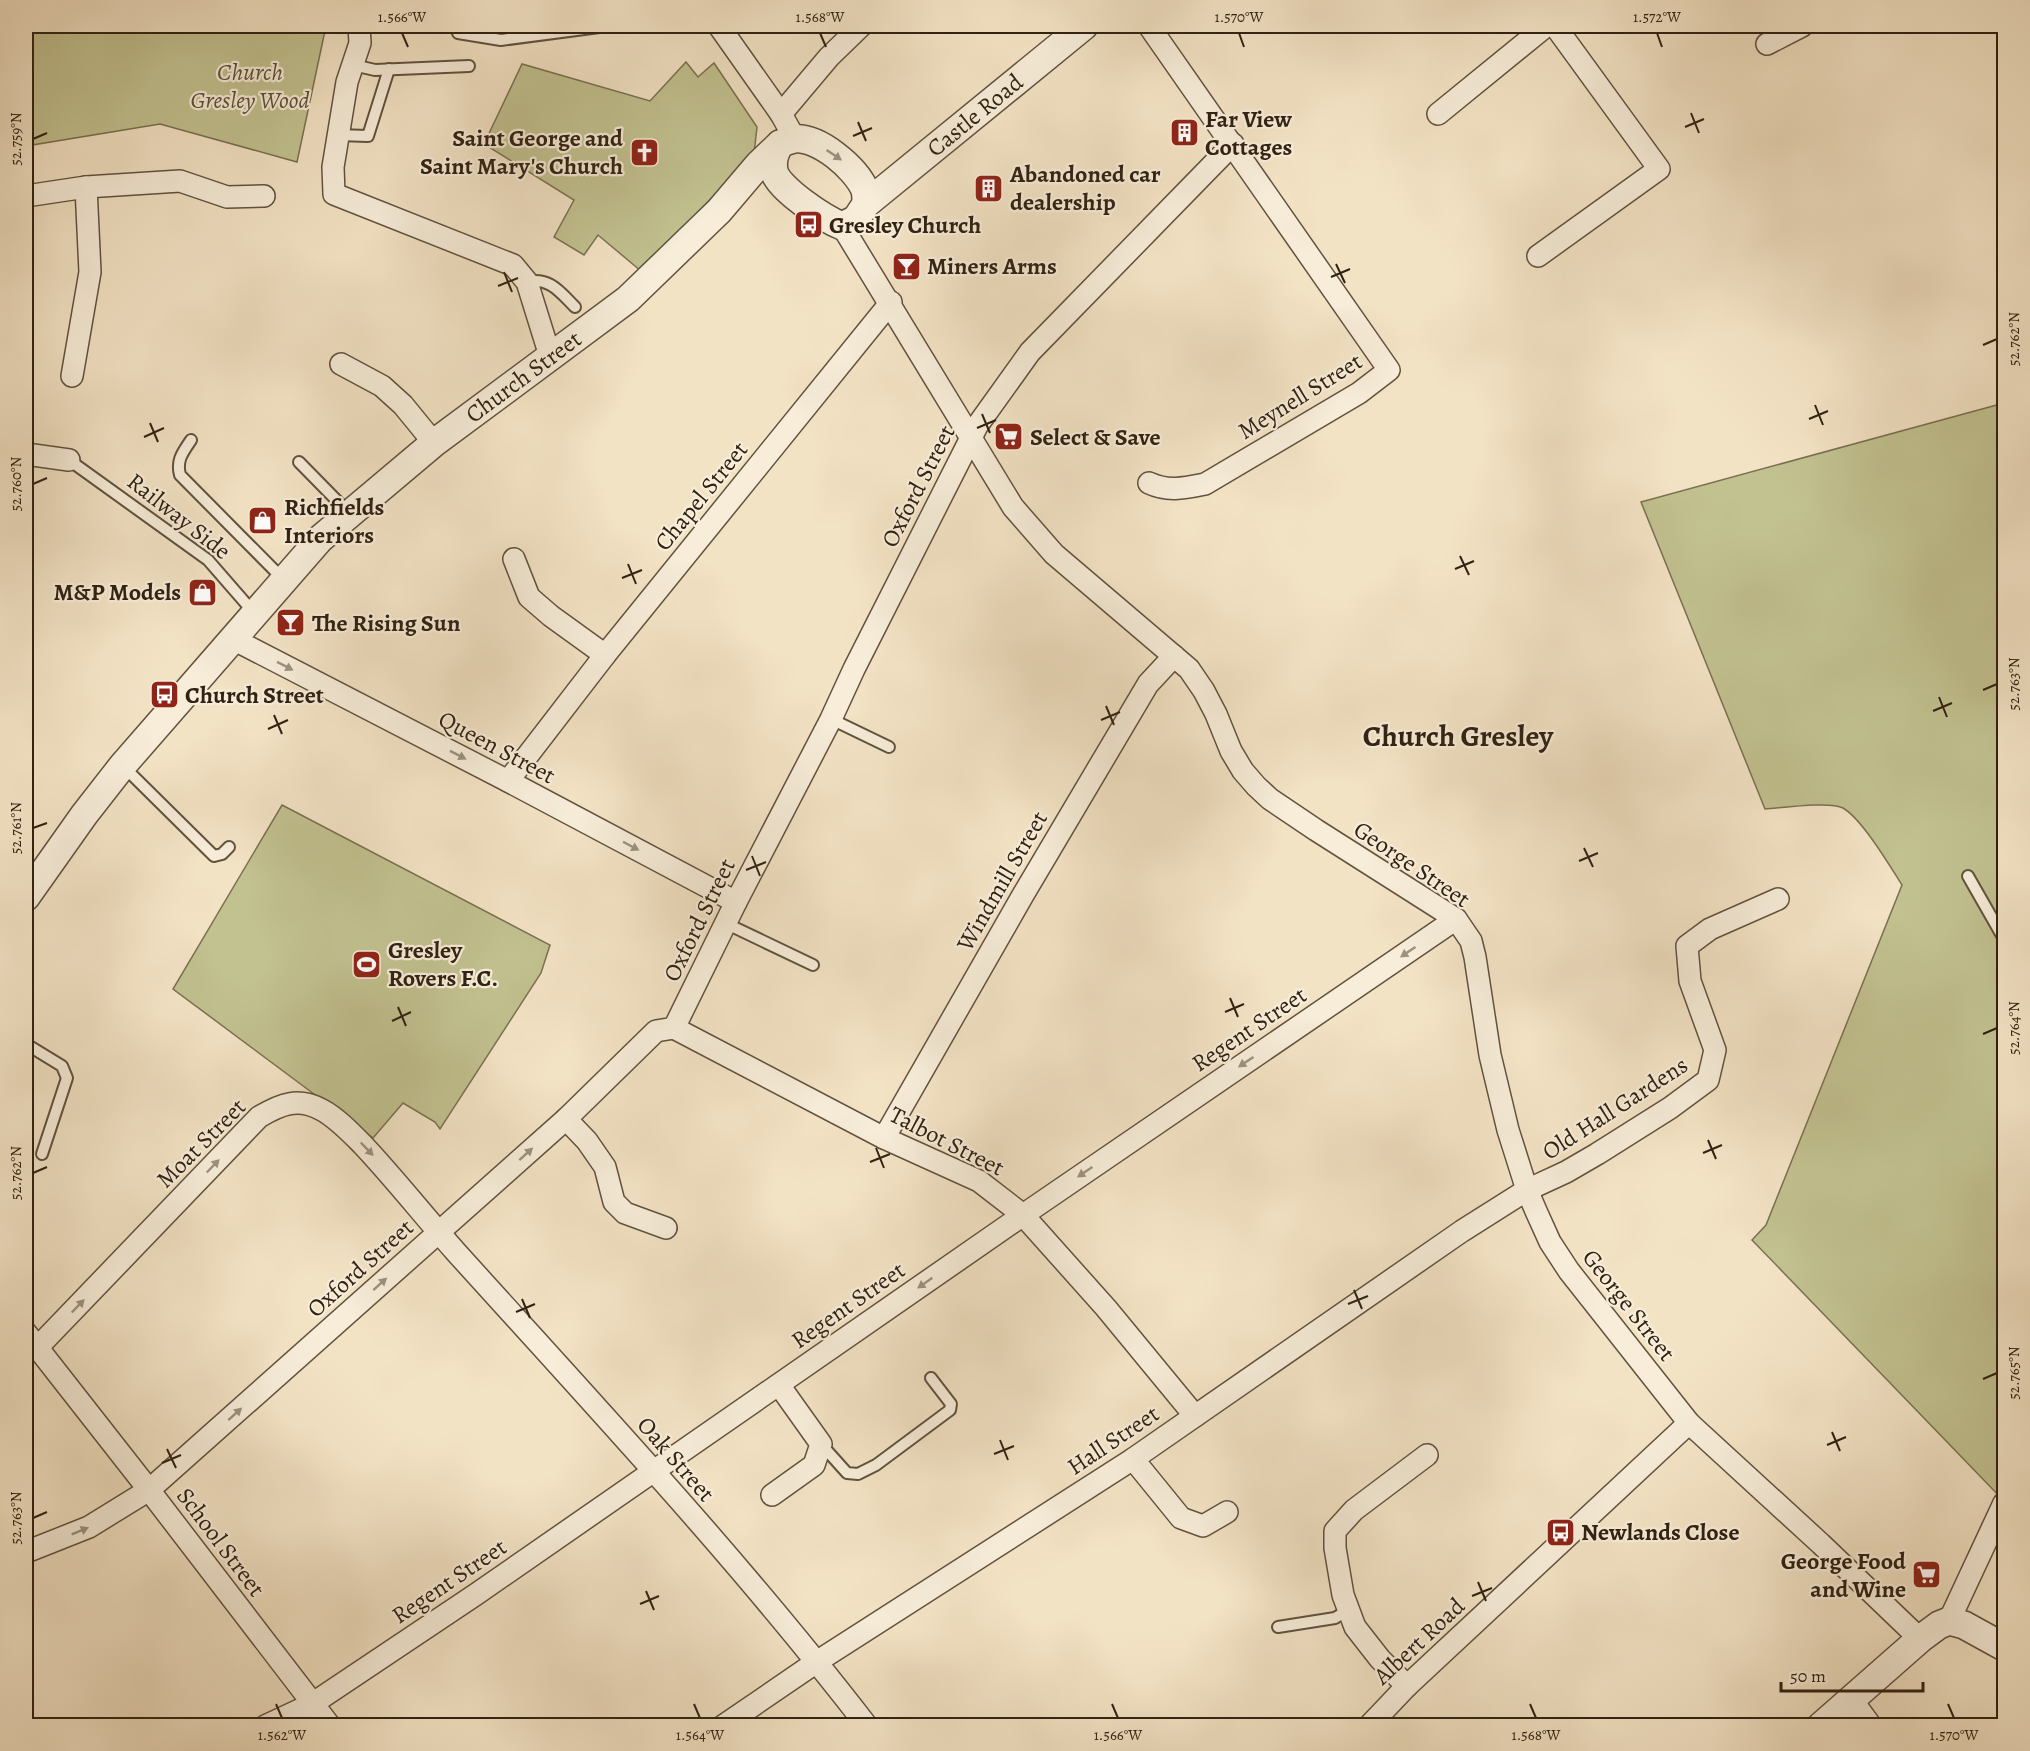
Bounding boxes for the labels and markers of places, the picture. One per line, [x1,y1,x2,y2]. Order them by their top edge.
place label: Far View Cottages [1205,103,1292,163]
building icon: Far View Cottages [1168,117,1200,149]
place label: Saint George and Saint Mary's Church [420,122,623,182]
church icon: Saint George and Saint Mary's Church [628,136,660,168]
place label: Abandoned car dealership [1009,158,1161,218]
building icon: Abandoned car dealership [973,172,1005,204]
bus stop icon: Gresley Church [792,209,824,241]
place label: Gresley Church [829,209,981,241]
bar icon: Miners Arms [890,250,922,282]
place label: Miners Arms [927,250,1057,282]
supermarket icon: Select & Save [993,421,1025,453]
place label: Select & Save [1030,421,1161,453]
place label: Richfields Interiors [284,491,384,551]
shop icon: Richfields Interiors [247,505,279,537]
place label: M&P Models [53,576,181,608]
shop icon: M&P Models [186,576,218,608]
bar icon: The Rising Sun [275,607,307,639]
place label: The Rising Sun [312,607,461,639]
bus stop icon: Church Street [148,679,180,711]
place label: Church Street [185,679,324,711]
place label: Gresley Rovers F.C. [388,934,498,994]
sports icon: Gresley Rovers F.C. [351,948,383,980]
bus stop icon: Newlands Close [1544,1516,1576,1548]
place label: Newlands Close [1581,1516,1739,1548]
place label: George Food and Wine [1781,1545,1906,1605]
supermarket icon: George Food and Wine [1911,1559,1943,1591]

